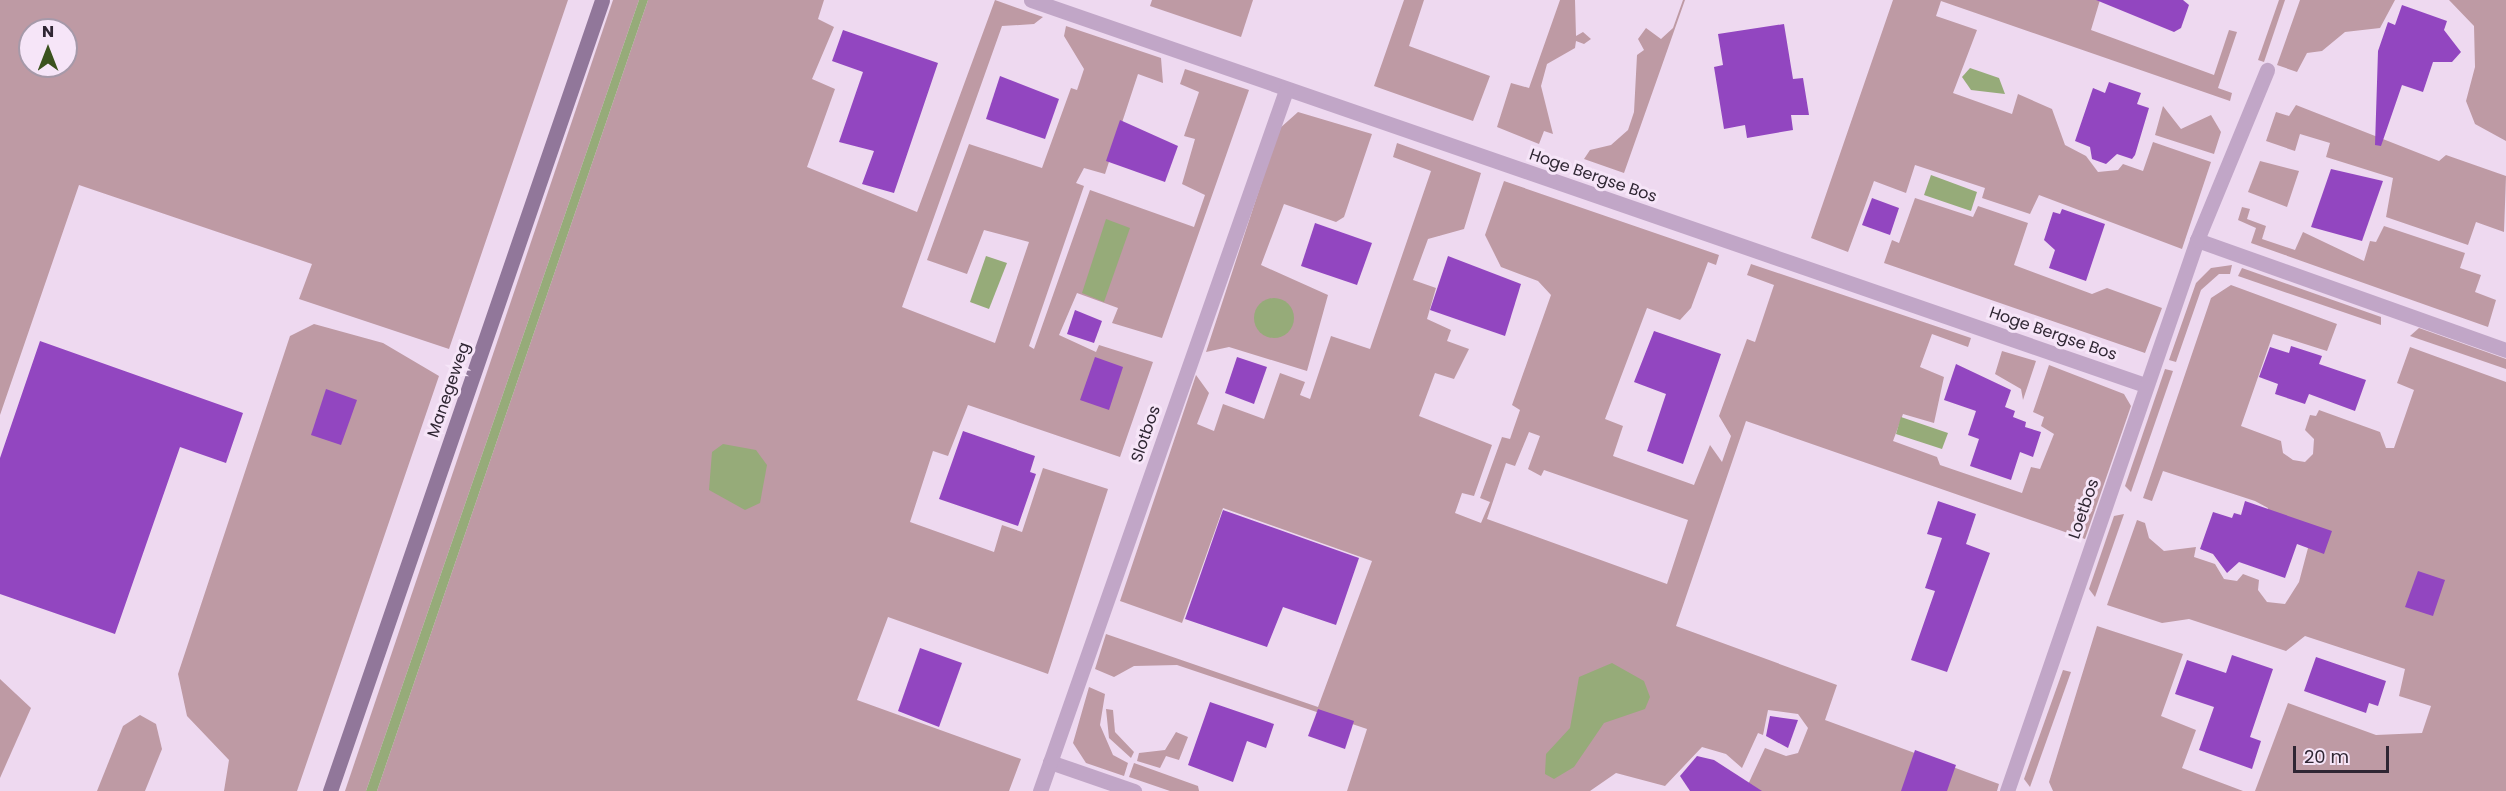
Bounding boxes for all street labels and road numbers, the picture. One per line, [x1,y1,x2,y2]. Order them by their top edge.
street label: Hoge Bergse Bos [1527,145,1659,207]
street label: Hoge Bergse Bos [1987,303,2119,365]
street label: Manegeweg [424,340,474,440]
street label: Slotbos [1127,403,1165,465]
street label: Loetbos [2065,476,2103,542]

